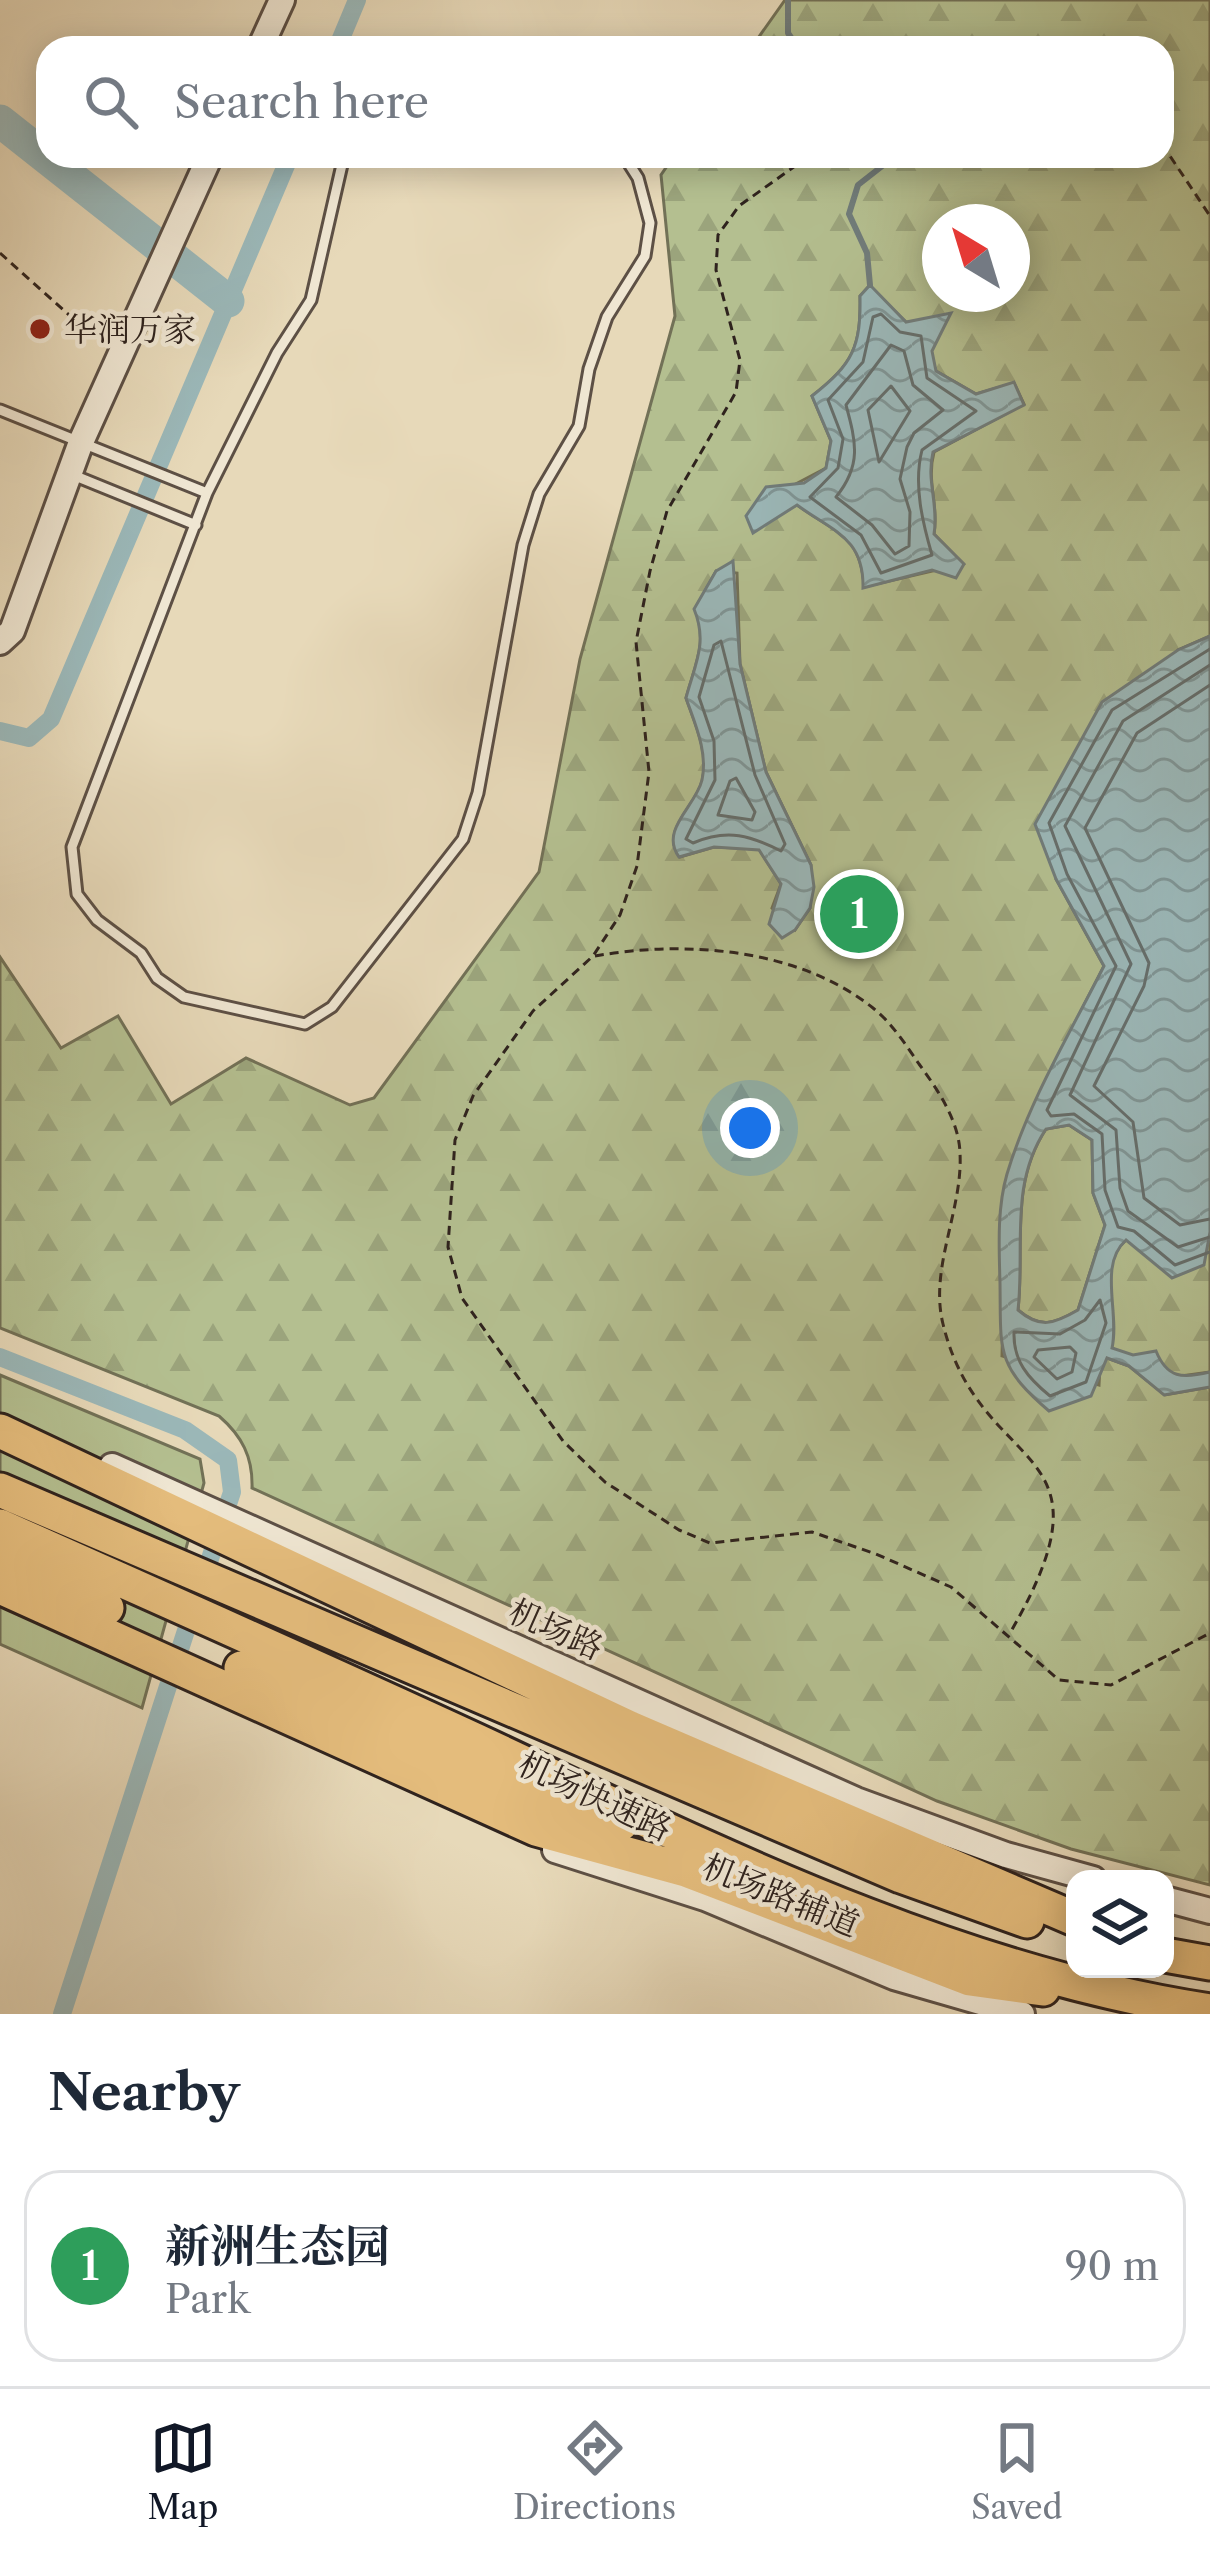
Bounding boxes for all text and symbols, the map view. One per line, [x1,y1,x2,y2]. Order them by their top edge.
search box [36,36,1174,168]
icon: search [78,69,144,135]
text: Search here [174,74,429,130]
north arrow [922,204,1030,312]
place label: 华润万家 [64,309,196,350]
marker: 华润万家 [27,316,53,342]
pin: 1 [820,869,898,959]
your location [720,1098,780,1158]
street label: 机场路 [502,1591,609,1668]
street label: 机场快速路 [511,1743,678,1850]
street label: 机场路辅道 [697,1846,865,1945]
map controls [1066,1870,1174,1978]
button: layers [1066,1870,1174,1978]
text: Nearby [48,2061,240,2123]
text: 新洲生态园 [165,2218,390,2274]
text: 1 [81,2242,99,2290]
text: 90 m [1065,2242,1159,2290]
text: Park [165,2275,250,2323]
tab: Map [147,2415,218,2528]
tab: Directions [513,2415,676,2528]
tab: Saved [971,2415,1063,2528]

